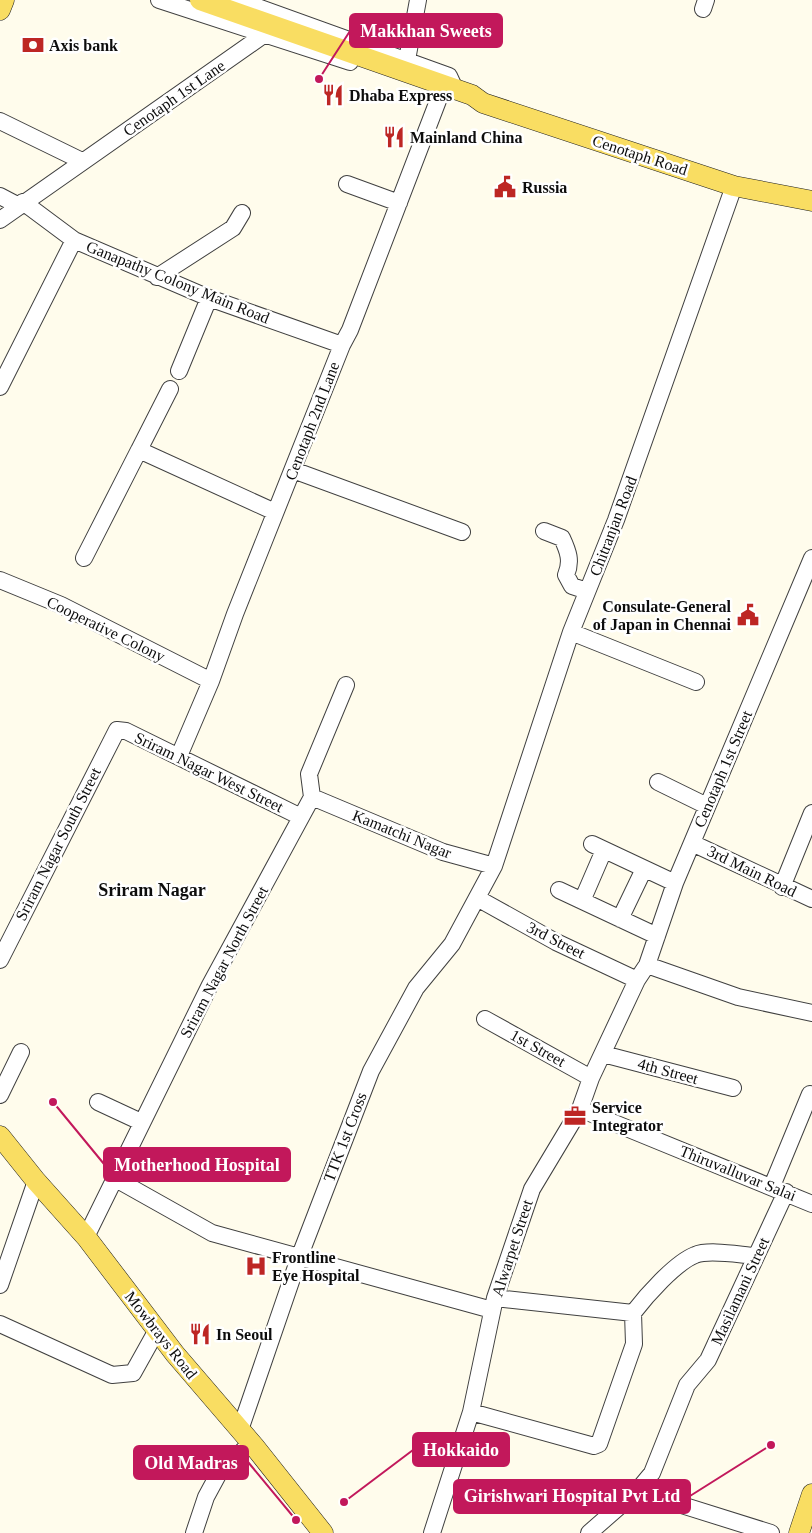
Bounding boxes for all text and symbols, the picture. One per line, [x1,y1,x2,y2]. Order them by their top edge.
callout: Makkhan Sweets [350,14,502,47]
text: Makkhan Sweets [360,21,492,41]
bank icon: Axis bank [20,32,46,58]
place label: Axis bank [49,37,118,54]
street label: Cenotaph 1st Lane [120,57,229,140]
restaurant icon: Dhaba Express [320,82,346,108]
place label: Dhaba Express [349,87,452,105]
restaurant icon: Mainland China [381,124,407,150]
place label: Mainland China [410,129,522,146]
street label: Cenotaph Road [590,132,690,179]
public building icon: Russia [492,174,518,200]
place label: Russia [522,179,567,196]
street label: Ganapathy Colony Main Road [84,237,272,328]
street label: Cenotaph 2nd Lane [282,359,343,483]
street label: Chitranjan Road [586,474,641,579]
street label: Cooperative Colony [44,593,168,666]
place label: Consulate-General of Japan in Chennai [593,598,732,634]
public building icon: Consulate-General of Japan in Chennai [735,602,761,628]
street label: Cenotaph 1st Street [691,707,756,830]
street label: Sriram Nagar West Street [131,729,287,817]
street label: Sriram Nagar South Street [12,764,105,924]
street label: Kamatchi Nagar [350,806,455,863]
street label: 3rd Main Road [705,842,799,900]
district label: Sriram Nagar [98,880,206,900]
street label: Sriram Nagar North Street [177,883,272,1041]
street label: 3rd Street [524,918,588,962]
street label: 1st Street [508,1026,569,1070]
street label: 4th Street [636,1055,701,1087]
street label: TTK 1st Cross [320,1090,370,1184]
place label: Service Integrator [592,1099,663,1135]
office icon: Service Integrator [562,1103,588,1129]
street label: Thiruvalluvar Salai [677,1142,799,1204]
callout: Motherhood Hospital [104,1148,290,1181]
text: Motherhood Hospital [114,1155,280,1175]
street label: Alwarpet Street [488,1197,537,1299]
street label: Masilamani Street [708,1234,773,1348]
place label: Frontline Eye Hospital [272,1249,360,1285]
hospital icon: Frontline Eye Hospital [243,1253,269,1279]
street label: Mowbrays Road [121,1288,200,1383]
restaurant icon: In Seoul [187,1321,213,1347]
place label: In Seoul [216,1326,273,1343]
callout: Hokkaido [413,1433,509,1466]
text: Hokkaido [423,1440,499,1460]
callout: Old Madras [134,1446,248,1479]
text: Old Madras [144,1453,238,1473]
callout: Girishwari Hospital Pvt Ltd [454,1480,690,1513]
text: Girishwari Hospital Pvt Ltd [464,1486,680,1506]

